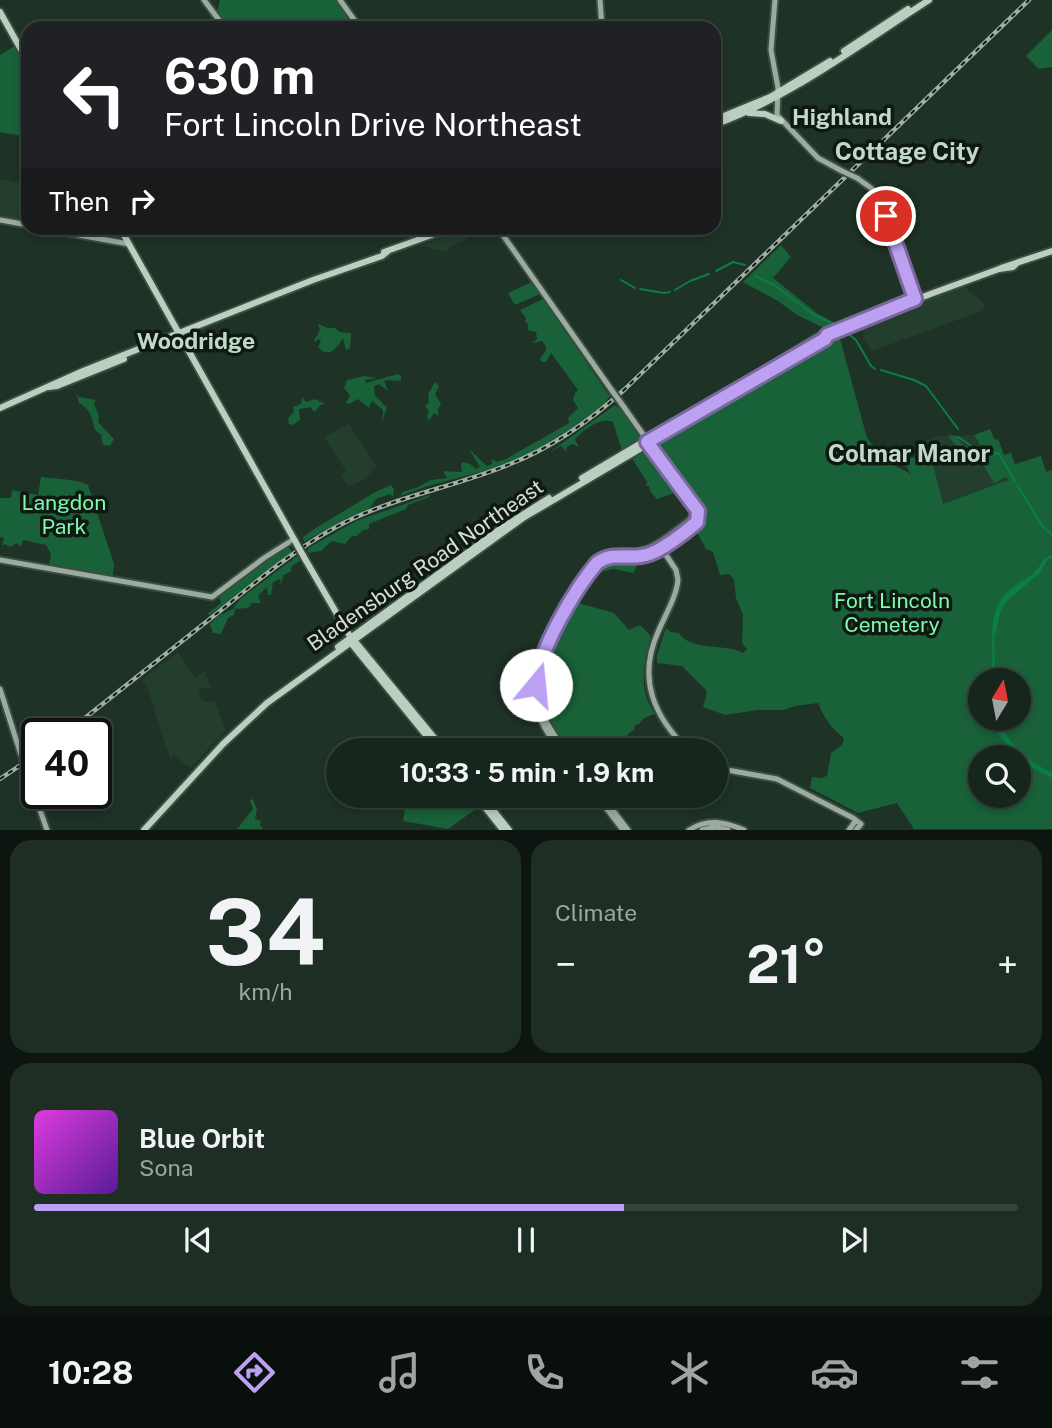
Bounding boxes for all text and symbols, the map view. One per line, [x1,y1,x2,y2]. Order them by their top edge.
text: 630 m [164,47,315,105]
icon: left [49,49,140,140]
district label: Highland [792,103,892,130]
text: Fort Lincoln Drive Northeast [164,106,582,143]
district label: Cottage City [835,137,980,165]
icon: right [123,182,161,220]
text: Then [49,186,109,217]
pin [856,186,916,246]
icon: arrive [867,197,905,235]
district label: Woodridge [137,327,255,354]
district label: Colmar Manor [828,439,990,467]
street label: Bladensburg Road Northeast [302,474,548,656]
park label: Langdon Park [22,490,106,539]
park label: Fort Lincoln Cemetery [834,588,950,637]
position arrow [499,648,573,722]
north arrow [968,668,1031,732]
map controls [968,668,1031,808]
speed limit sign: 40 [21,718,112,809]
button: search [968,745,1031,808]
text: 10:33 · 5 min · 1.9 km [400,757,654,788]
text: 34 [206,879,325,985]
text: Climate [555,899,637,926]
text: 21° [747,934,826,995]
text: − [555,942,576,987]
text: + [997,942,1018,987]
text: km/h [238,978,293,1005]
text: Blue Orbit [139,1123,265,1154]
text: Sona [139,1154,193,1181]
icon: previous [179,1221,217,1259]
icon: pause [507,1221,545,1259]
icon: next [835,1221,873,1259]
icon: directions [230,1348,279,1397]
icon: music [375,1348,424,1397]
icon: phone [520,1348,569,1397]
icon: climate [665,1348,714,1397]
icon: car [810,1348,859,1397]
icon: filters [955,1348,1004,1397]
text: 10:28 [48,1354,133,1391]

